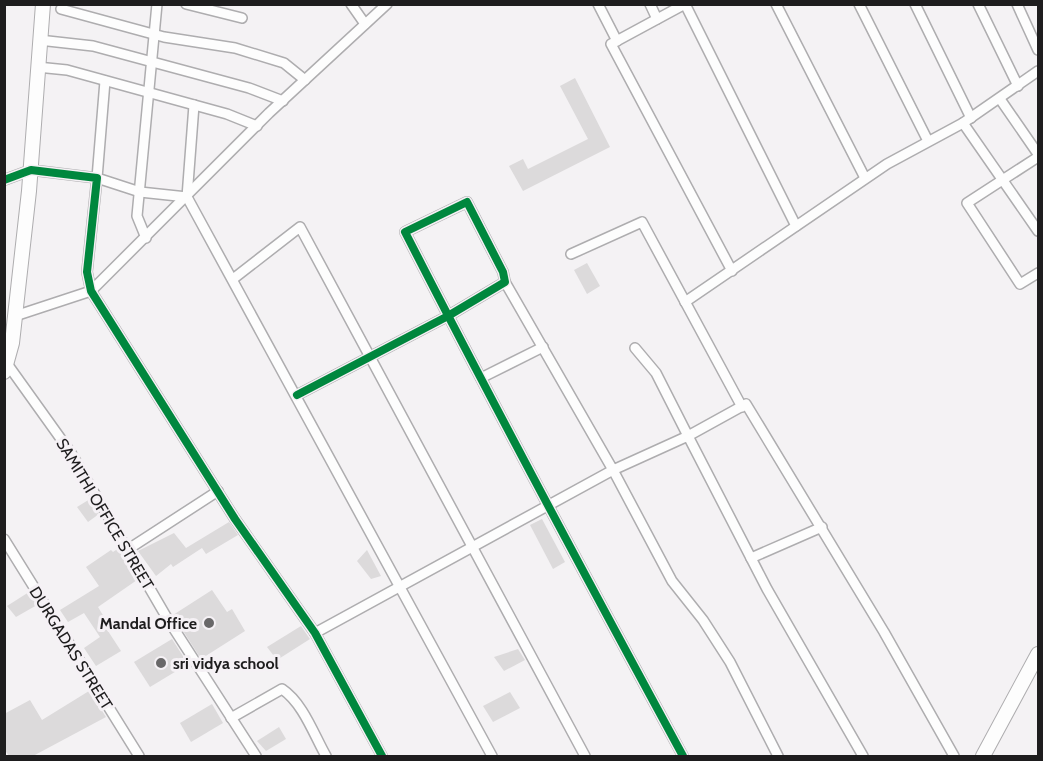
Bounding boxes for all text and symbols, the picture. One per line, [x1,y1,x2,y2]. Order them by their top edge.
street label: SAMITHI OFFICE STREET [52,435,158,593]
street label: DURGADAS STREET [25,583,117,713]
place label: Mandal Office [100,614,197,633]
marker: Mandal Office [202,616,216,630]
place label: sri vidya school [173,654,279,673]
marker: sri vidya school [154,656,168,670]

